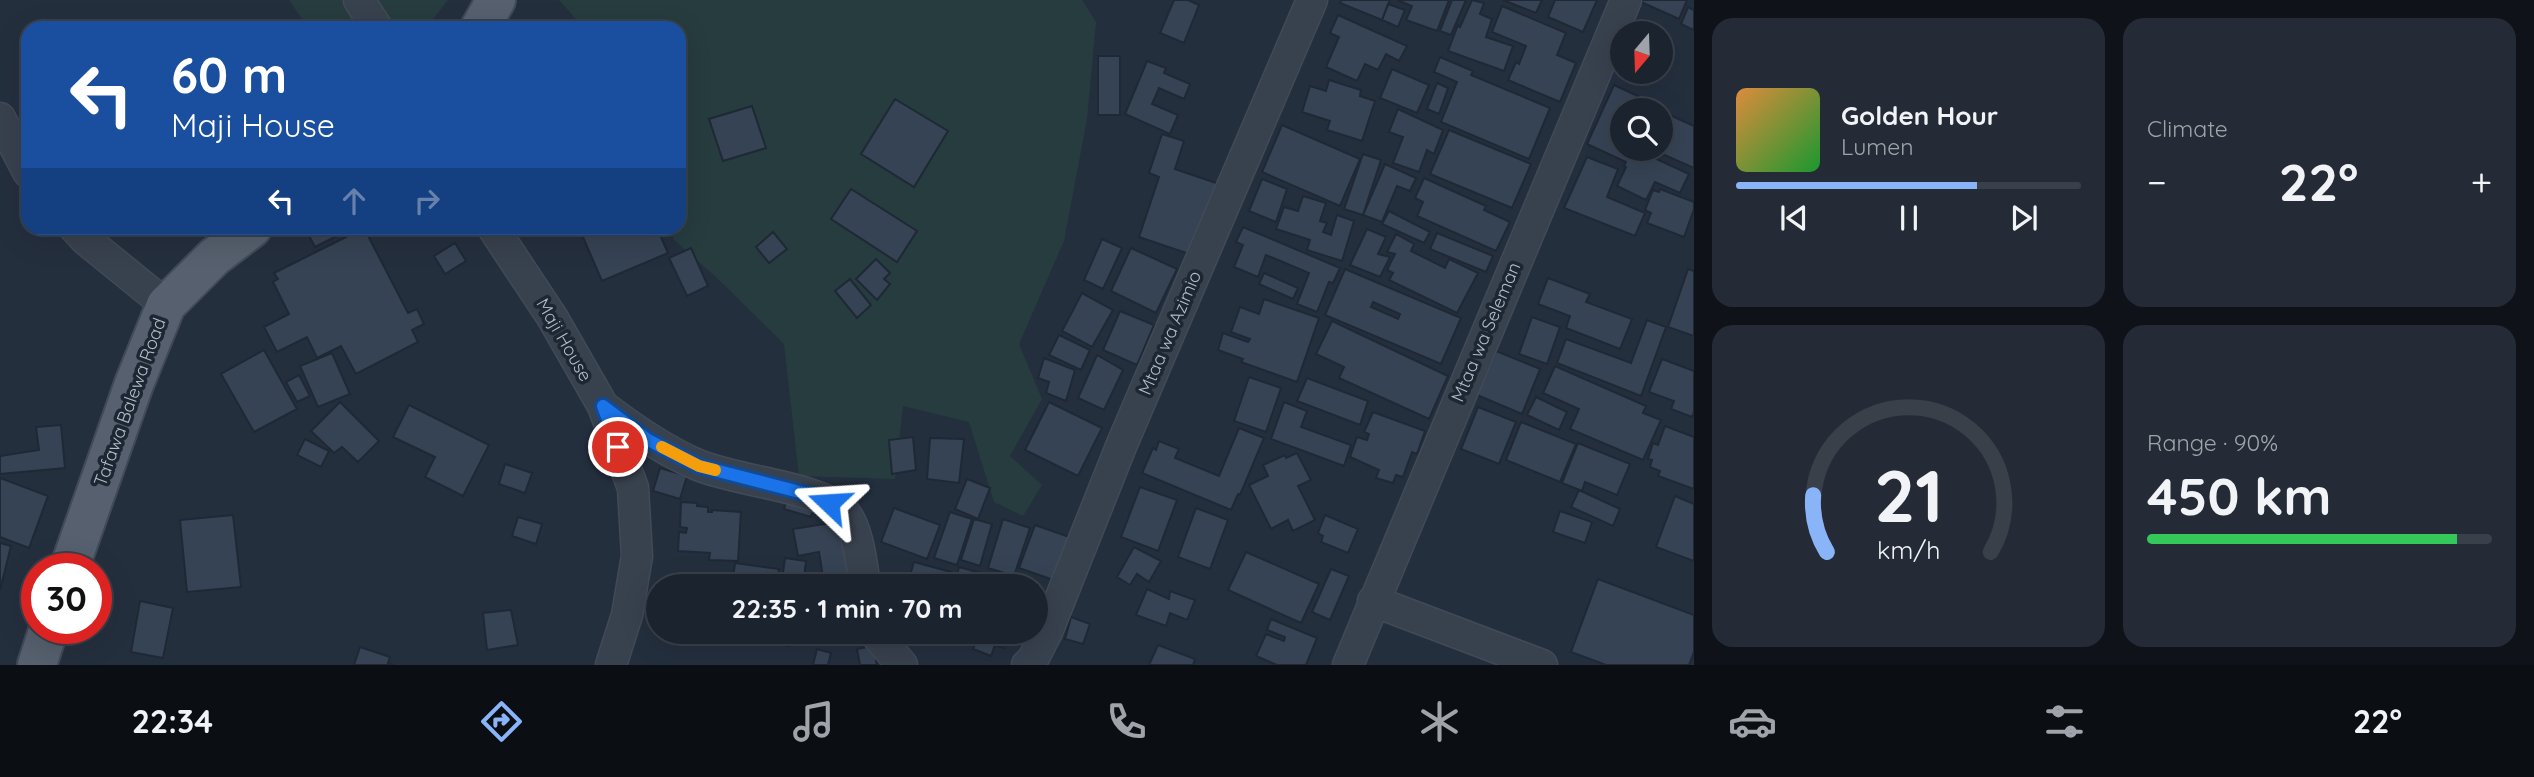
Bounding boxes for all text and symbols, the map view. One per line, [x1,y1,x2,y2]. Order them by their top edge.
north arrow [1610,21,1673,84]
map controls [1610,21,1673,161]
text: 60 m [171,44,287,105]
icon: left [56,49,147,140]
button: search [1610,98,1673,161]
text: Golden Hour [1841,99,1998,132]
text: Maji House [171,105,335,145]
text: Climate [2147,114,2228,143]
text: Lumen [1841,132,1914,161]
text: 22° [2279,149,2358,214]
text: − [2147,158,2167,206]
text: + [2471,158,2492,206]
icon: left [262,182,300,220]
icon: ahead [335,182,373,220]
icon: right [408,182,446,220]
icon: previous [1775,199,1813,237]
icon: pause [1890,199,1928,237]
icon: next [2005,199,2043,237]
street label: Mtaa wa Seleman [1446,259,1525,405]
street label: Mtaa wa Azimio [1133,267,1206,398]
street label: Maji House [531,294,597,385]
street label: Tafawa Balewa Road [88,314,171,489]
pin [588,417,648,477]
icon: arrive [599,428,637,466]
text: Range · 90% [2147,428,2278,457]
text: 21 [1874,449,1943,540]
text: 450 km [2147,463,2332,528]
position arrow [792,466,866,540]
text: km/h [1877,534,1940,565]
speed limit sign: 30 [21,553,112,644]
text: 22:35 · 1 min · 70 m [732,592,962,625]
icon: directions [477,697,526,746]
icon: music [789,697,838,746]
icon: phone [1102,697,1151,746]
icon: climate [1415,697,1464,746]
icon: car [1728,697,1777,746]
icon: filters [2040,697,2089,746]
text: 22:34 [132,701,213,741]
text: 22° [2353,701,2402,741]

